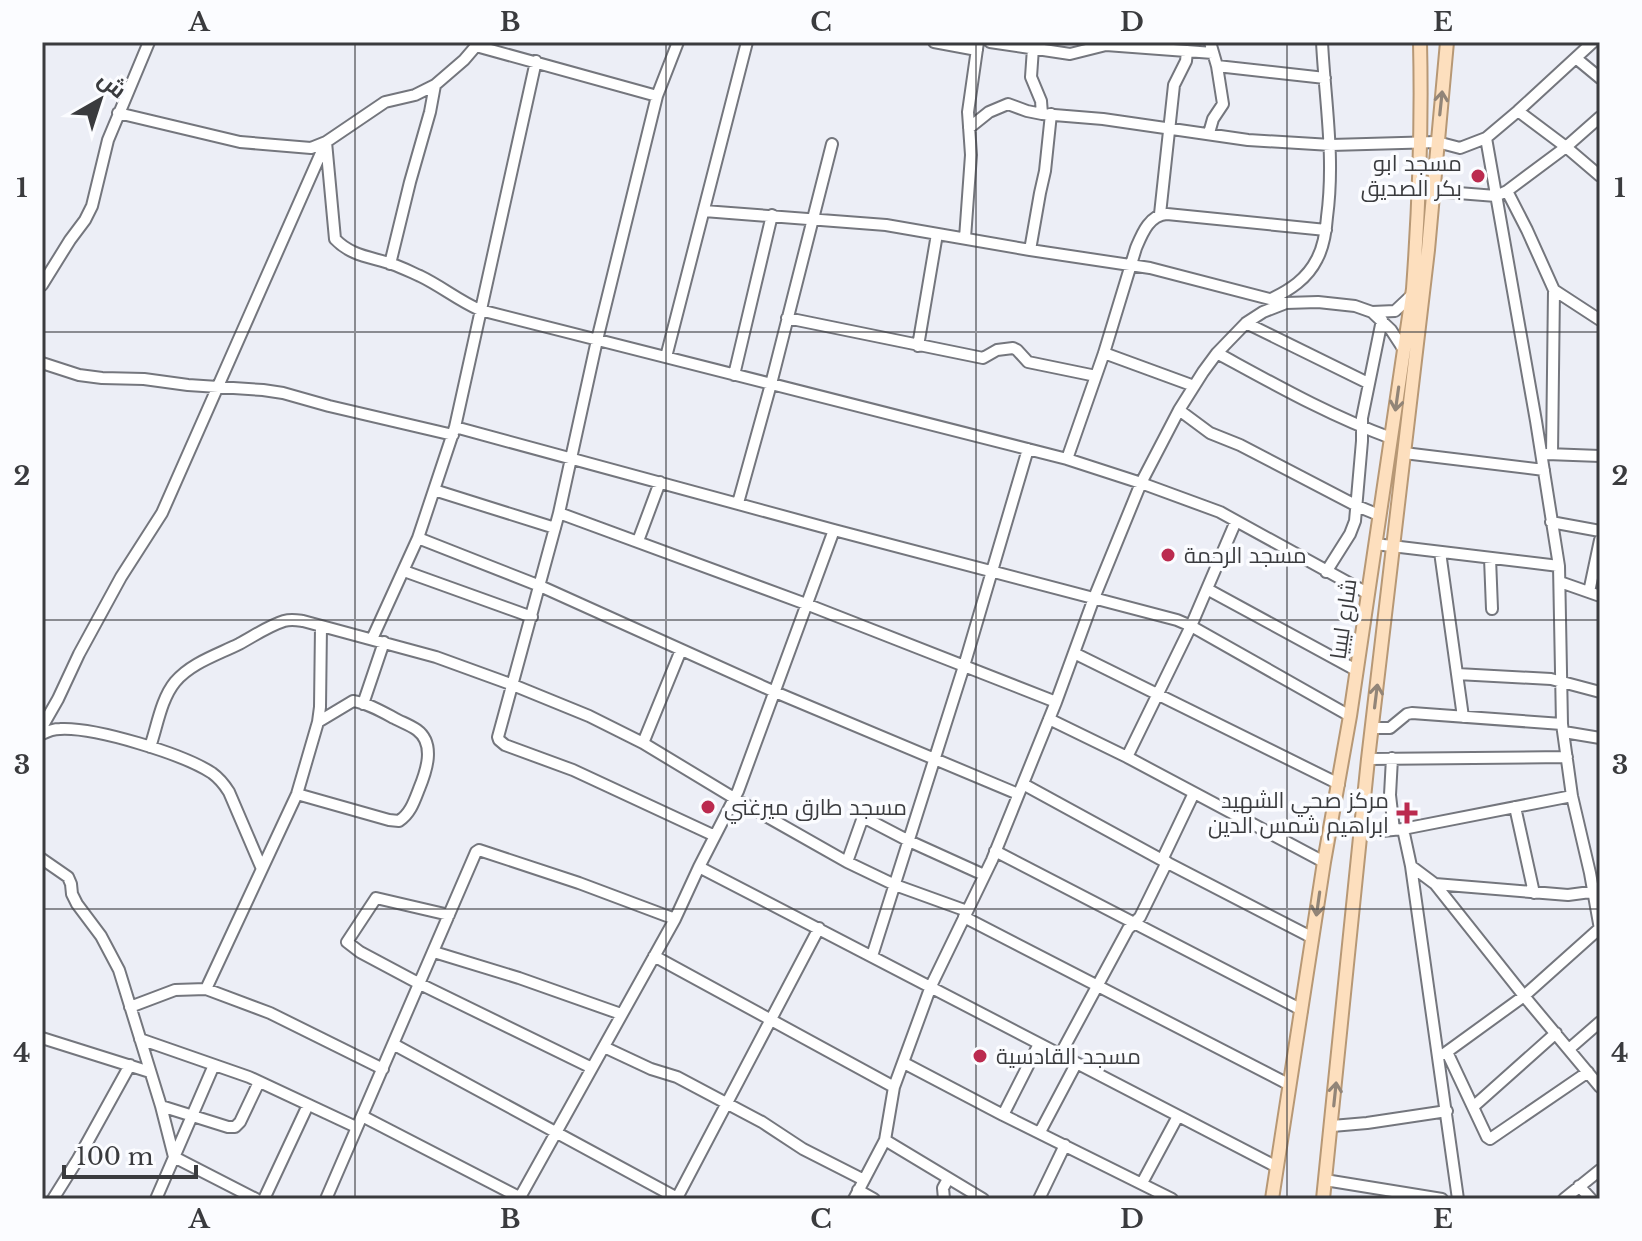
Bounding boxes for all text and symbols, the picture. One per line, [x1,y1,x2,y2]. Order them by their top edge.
text: A [187,6,210,38]
text: B [500,6,520,38]
text: C [810,6,832,38]
text: D [1120,6,1144,38]
text: E [1433,6,1453,38]
north arrow [60,60,140,140]
text: ش [93,65,132,104]
one-way arrow [1434,90,1449,117]
place label: مسجد ابو بكر الصديق [1361,150,1462,202]
marker: مسجد ابو بكر الصديق [1469,167,1487,185]
text: 1 [16,172,28,204]
text: 1 [1614,172,1626,204]
one-way arrow [1389,385,1404,411]
text: 2 [14,460,30,492]
text: 2 [1612,460,1628,492]
place label: مسجد الرحمة [1184,542,1307,569]
marker: مسجد الرحمة [1159,546,1177,564]
street label: شارع ليبيا [1324,577,1363,661]
one-way arrow [1369,684,1384,709]
text: 3 [14,749,30,781]
text: 3 [1612,749,1628,781]
place label: مركز صحي الشهيد ابراهيم شمس الدين [1208,787,1389,841]
place label: مسجد طارق ميرغني [724,794,907,824]
marker: مسجد طارق ميرغني [699,798,717,816]
marker: مركز صحي الشهيد ابراهيم شمس الدين [1396,802,1418,824]
one-way arrow [1310,891,1325,917]
text: 4 [13,1037,31,1069]
text: 4 [1611,1037,1629,1069]
place label: مسجد القادسية [996,1043,1141,1070]
marker: مسجد القادسية [971,1047,989,1065]
one-way arrow [1327,1081,1342,1108]
scale bar [64,1129,196,1179]
text: 100 m [76,1142,154,1171]
text: A [187,1203,210,1235]
text: B [500,1203,520,1235]
text: C [810,1203,832,1235]
text: D [1120,1203,1144,1235]
text: E [1433,1203,1453,1235]

